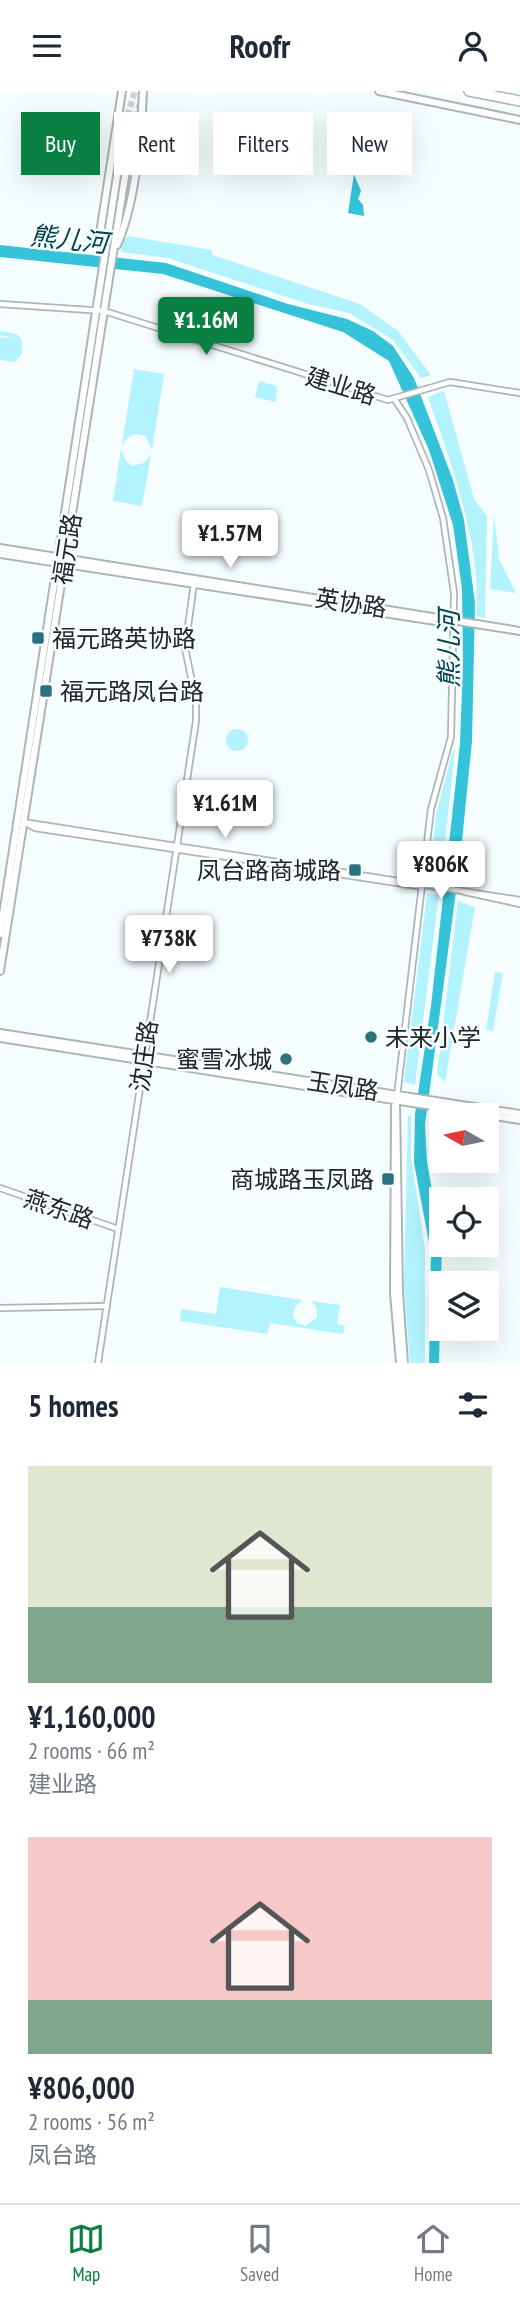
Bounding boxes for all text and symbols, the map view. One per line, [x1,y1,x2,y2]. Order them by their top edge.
text: Roofr [230,25,290,67]
icon: menu [28,27,66,65]
icon: person [454,27,492,65]
chip: Buy [21,112,100,175]
chip: Rent [114,112,199,175]
chip: Filters [213,112,313,175]
chip: New [327,112,412,175]
water label: 熊儿河 [28,219,114,260]
pin: ¥1.16M [149,297,263,357]
text: ¥1.16M [174,305,238,334]
street label: 建业路 [302,361,380,411]
street label: 福元路 [46,511,88,587]
pin: ¥1.57M [173,511,287,570]
text: ¥1.57M [198,518,262,547]
street label: 英协路 [313,582,389,624]
water label: 熊儿河 [432,605,465,688]
place label: 福元路英协路 [52,623,196,654]
marker: 福元路英协路 [30,630,46,646]
place label: 福元路凤台路 [60,676,204,707]
marker: 福元路凤台路 [38,683,54,699]
pin: ¥1.61M [168,781,282,840]
text: ¥1.61M [193,788,257,817]
pin: ¥806K [392,841,490,901]
text: ¥806K [413,849,469,878]
place label: 凤台路商城路 [197,855,341,886]
marker: 凤台路商城路 [347,862,363,878]
pin: ¥738K [120,915,218,975]
text: ¥738K [141,923,197,952]
street label: 沈庄路 [124,1018,164,1094]
place label: 未来小学 [385,1022,481,1053]
marker: 未来小学 [363,1029,379,1045]
place label: 蜜雪冰城 [176,1044,272,1075]
marker: 蜜雪冰城 [278,1051,294,1067]
street label: 玉凤路 [305,1065,381,1107]
north arrow [429,1103,499,1173]
map controls [429,1103,499,1341]
place label: 商城路玉凤路 [230,1164,374,1195]
marker: 商城路玉凤路 [380,1171,396,1187]
street label: 燕东路 [20,1183,98,1235]
button: locate [429,1187,499,1257]
button: layers [429,1271,499,1341]
text: 5 homes [28,1386,119,1425]
icon: filters [454,1386,492,1424]
icon: home [197,1512,323,1638]
text: ¥1,160,000 [28,1697,156,1736]
text: 2 rooms · 66 m² [28,1736,155,1765]
text: 建业路 [28,1769,97,1798]
icon: home [197,1883,323,2009]
text: ¥806,000 [28,2068,135,2107]
text: 2 rooms · 56 m² [28,2107,155,2136]
text: 凤台路 [28,2140,97,2169]
tab: Map [67,2220,105,2286]
tab: Saved [240,2220,279,2286]
tab: Home [414,2220,453,2286]

